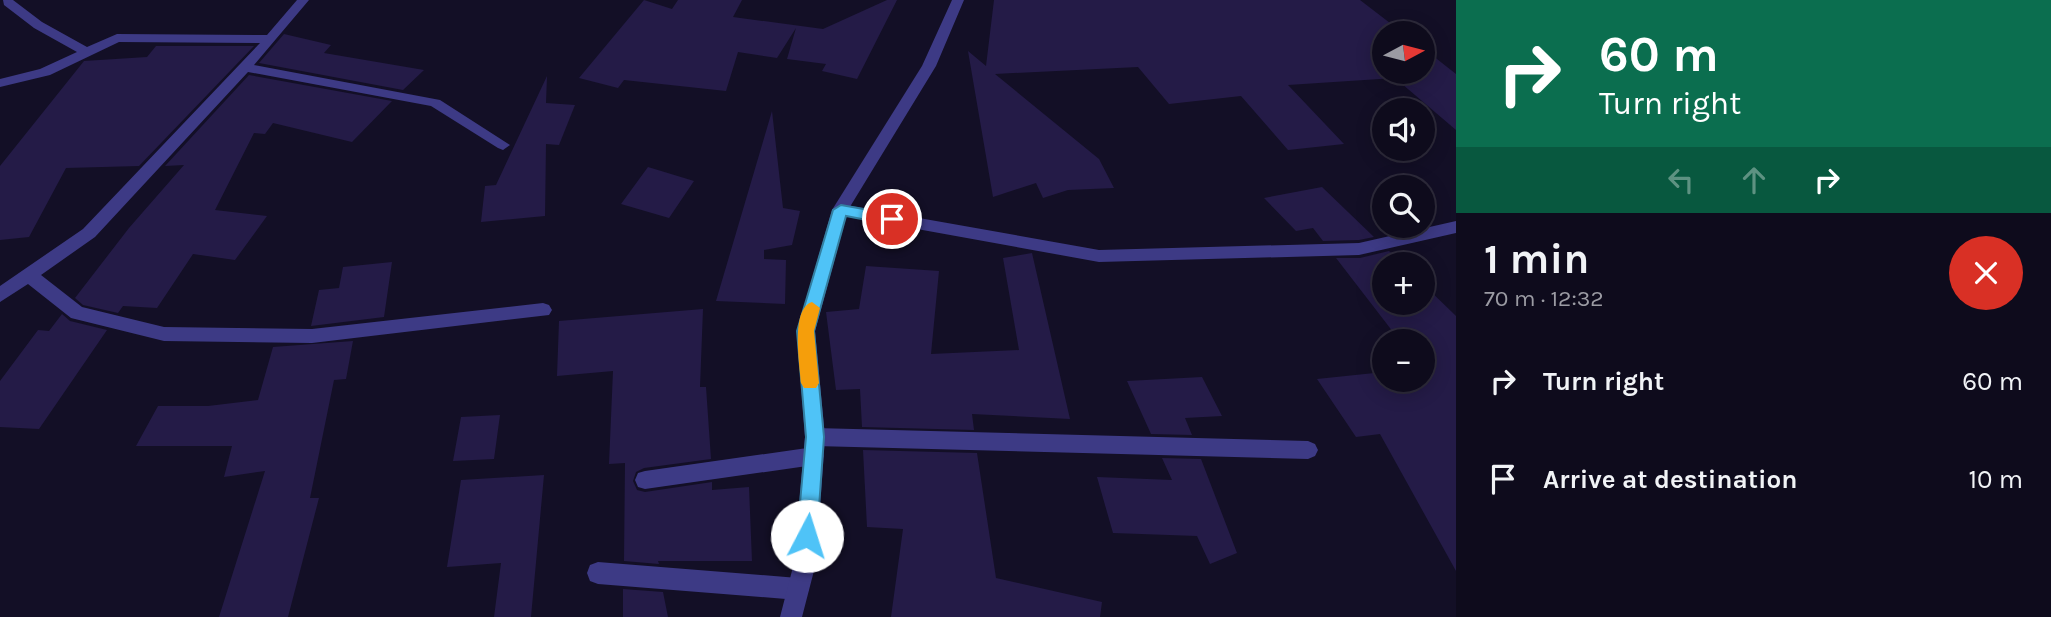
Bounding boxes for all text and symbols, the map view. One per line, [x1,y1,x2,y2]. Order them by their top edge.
north arrow [1372,21,1435,84]
map controls [1372,21,1435,392]
text: 60 m [1599,26,1719,83]
icon: right [1484,28,1575,119]
text: Turn right [1599,85,1741,122]
button: sound [1372,98,1435,161]
icon: left [1662,161,1700,199]
icon: ahead [1735,161,1773,199]
icon: right [1808,161,1846,199]
button: search [1372,175,1435,238]
pin [862,189,922,249]
icon: arrive [873,200,911,238]
text: 1 min [1484,234,1589,284]
button: close [1949,236,2023,310]
button: + [1372,252,1435,315]
text: 70 m · 12:32 [1484,285,1604,312]
button: − [1372,329,1435,392]
icon: right [1484,362,1522,400]
text: Turn right [1543,366,1664,397]
text: 60 m [1962,366,2023,397]
icon: arrive [1484,460,1522,498]
text: Arrive at destination [1543,464,1797,495]
text: 10 m [1968,464,2023,495]
position arrow [770,499,844,573]

